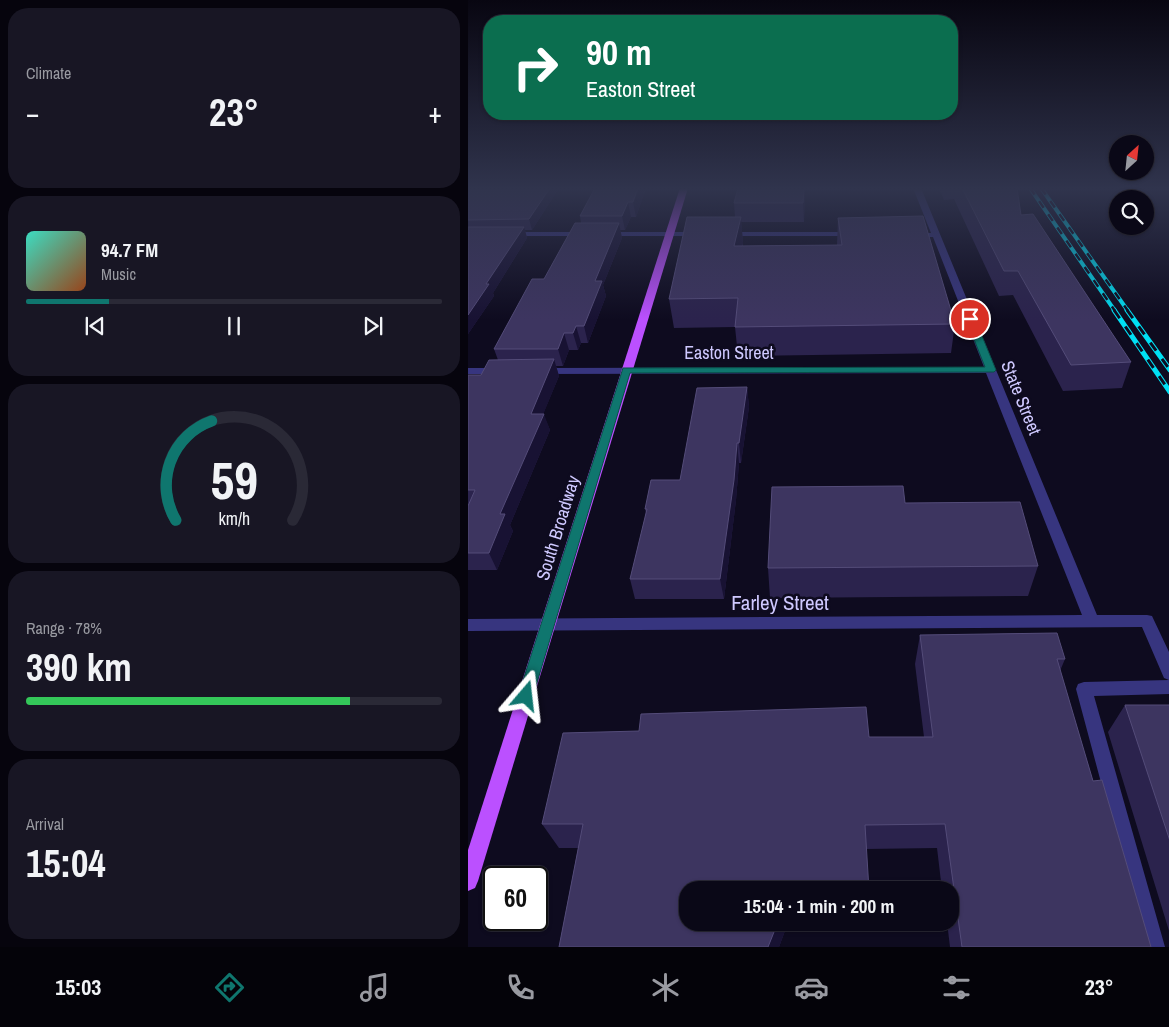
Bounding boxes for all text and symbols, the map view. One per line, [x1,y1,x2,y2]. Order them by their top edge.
text: 90 m [586,29,651,76]
icon: right [503,35,568,100]
text: Climate [26,62,71,84]
text: Easton Street [586,74,695,104]
text: 23° [209,87,259,138]
text: − [26,94,39,132]
text: + [429,94,442,132]
north arrow [1109,135,1154,180]
map controls [1109,135,1154,235]
button: search [1109,190,1154,235]
text: 94.7 FM [101,237,158,263]
text: Music [101,263,136,285]
pin [949,298,991,340]
icon: arrive [956,305,984,333]
icon: previous [81,312,109,340]
icon: pause [220,312,248,340]
icon: next [359,312,387,340]
street label: Easton Street [684,340,774,365]
street label: State Street [995,357,1048,439]
text: 59 [210,445,258,515]
street label: South Broadway [530,472,585,583]
text: km/h [218,507,250,531]
street label: Farley Street [731,588,829,617]
text: Range · 78% [26,617,102,639]
text: 390 km [26,642,132,693]
position arrow [499,669,551,721]
text: Arrival [26,813,64,835]
text: 15:04 [26,838,106,889]
speed limit sign: 60 [483,866,548,931]
text: 15:04 · 1 min · 200 m [744,893,894,919]
icon: directions [212,970,247,1005]
icon: music [357,970,392,1005]
icon: phone [503,970,538,1005]
icon: climate [648,970,683,1005]
icon: car [794,970,829,1005]
icon: filters [939,970,974,1005]
text: 15:03 [55,972,101,1002]
text: 23° [1085,972,1114,1002]

